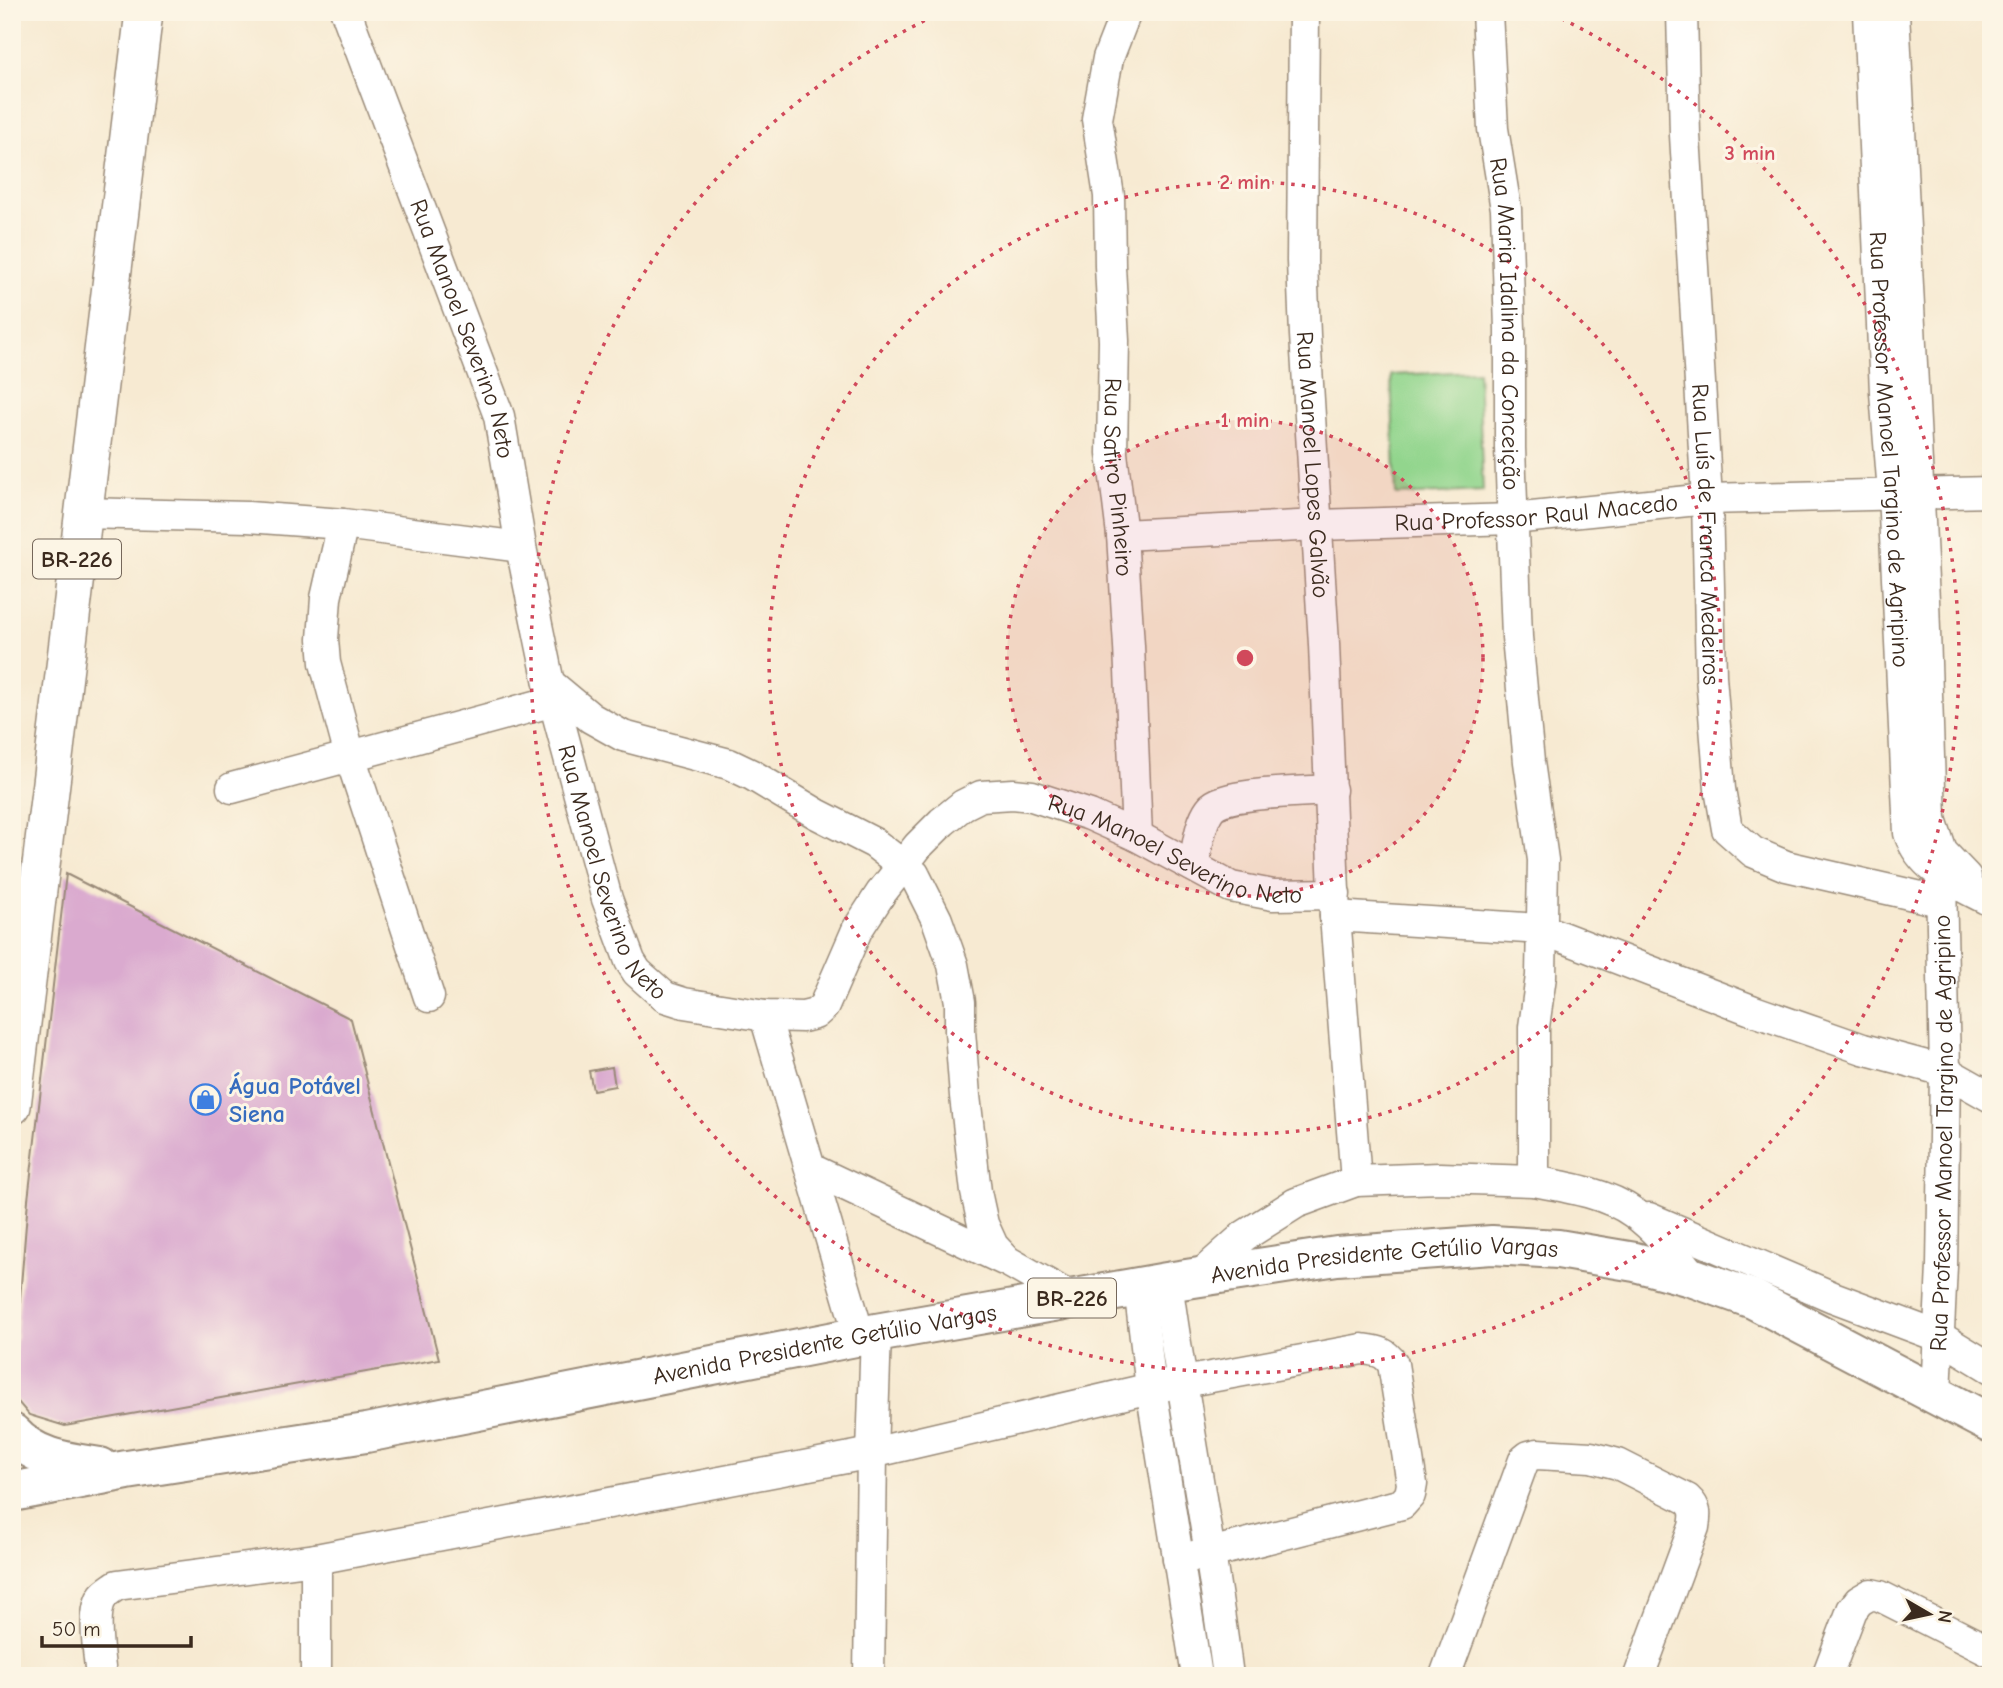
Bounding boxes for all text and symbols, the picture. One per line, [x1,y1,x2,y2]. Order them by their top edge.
text: 3 min [1724,141,1776,165]
street label: Rua Maria Idalina da Conceição [1484,155,1526,491]
text: 2 min [1219,170,1271,194]
street label: Rua Manoel Severino Neto [404,195,520,460]
street label: Rua Professor Manoel Targino de Agripino [1864,231,1915,668]
street label: Rua Manoel Lopes Galvão [1291,330,1335,599]
street label: Rua Satiro Pinheiro [1098,378,1139,577]
street label: Rua Luís de Franca Medeiros [1686,383,1726,686]
text: 1 min [1221,408,1269,432]
street label: Rua Professor Raul Macedo [1394,488,1679,537]
road number: BR-226 [33,540,121,579]
centre of rings [1233,646,1257,670]
street label: Rua Manoel Severino Neto [552,742,673,1006]
street label: Rua Manoel Severino Neto [1045,788,1302,909]
street label: Rua Professor Manoel Targino de Agripino [1924,914,1959,1352]
place label: Água Potável Siena [229,1072,361,1128]
shop icon: Água Potável Siena [189,1083,223,1117]
street label: Avenida Presidente Getúlio Vargas [1209,1231,1559,1289]
road number: BR-226 [1028,1278,1116,1317]
street label: Avenida Presidente Getúlio Vargas [650,1298,999,1390]
north arrow [1895,1580,1965,1650]
scale bar [42,1604,191,1648]
text: N [1933,1609,1957,1624]
text: 50 m [52,1617,101,1641]

